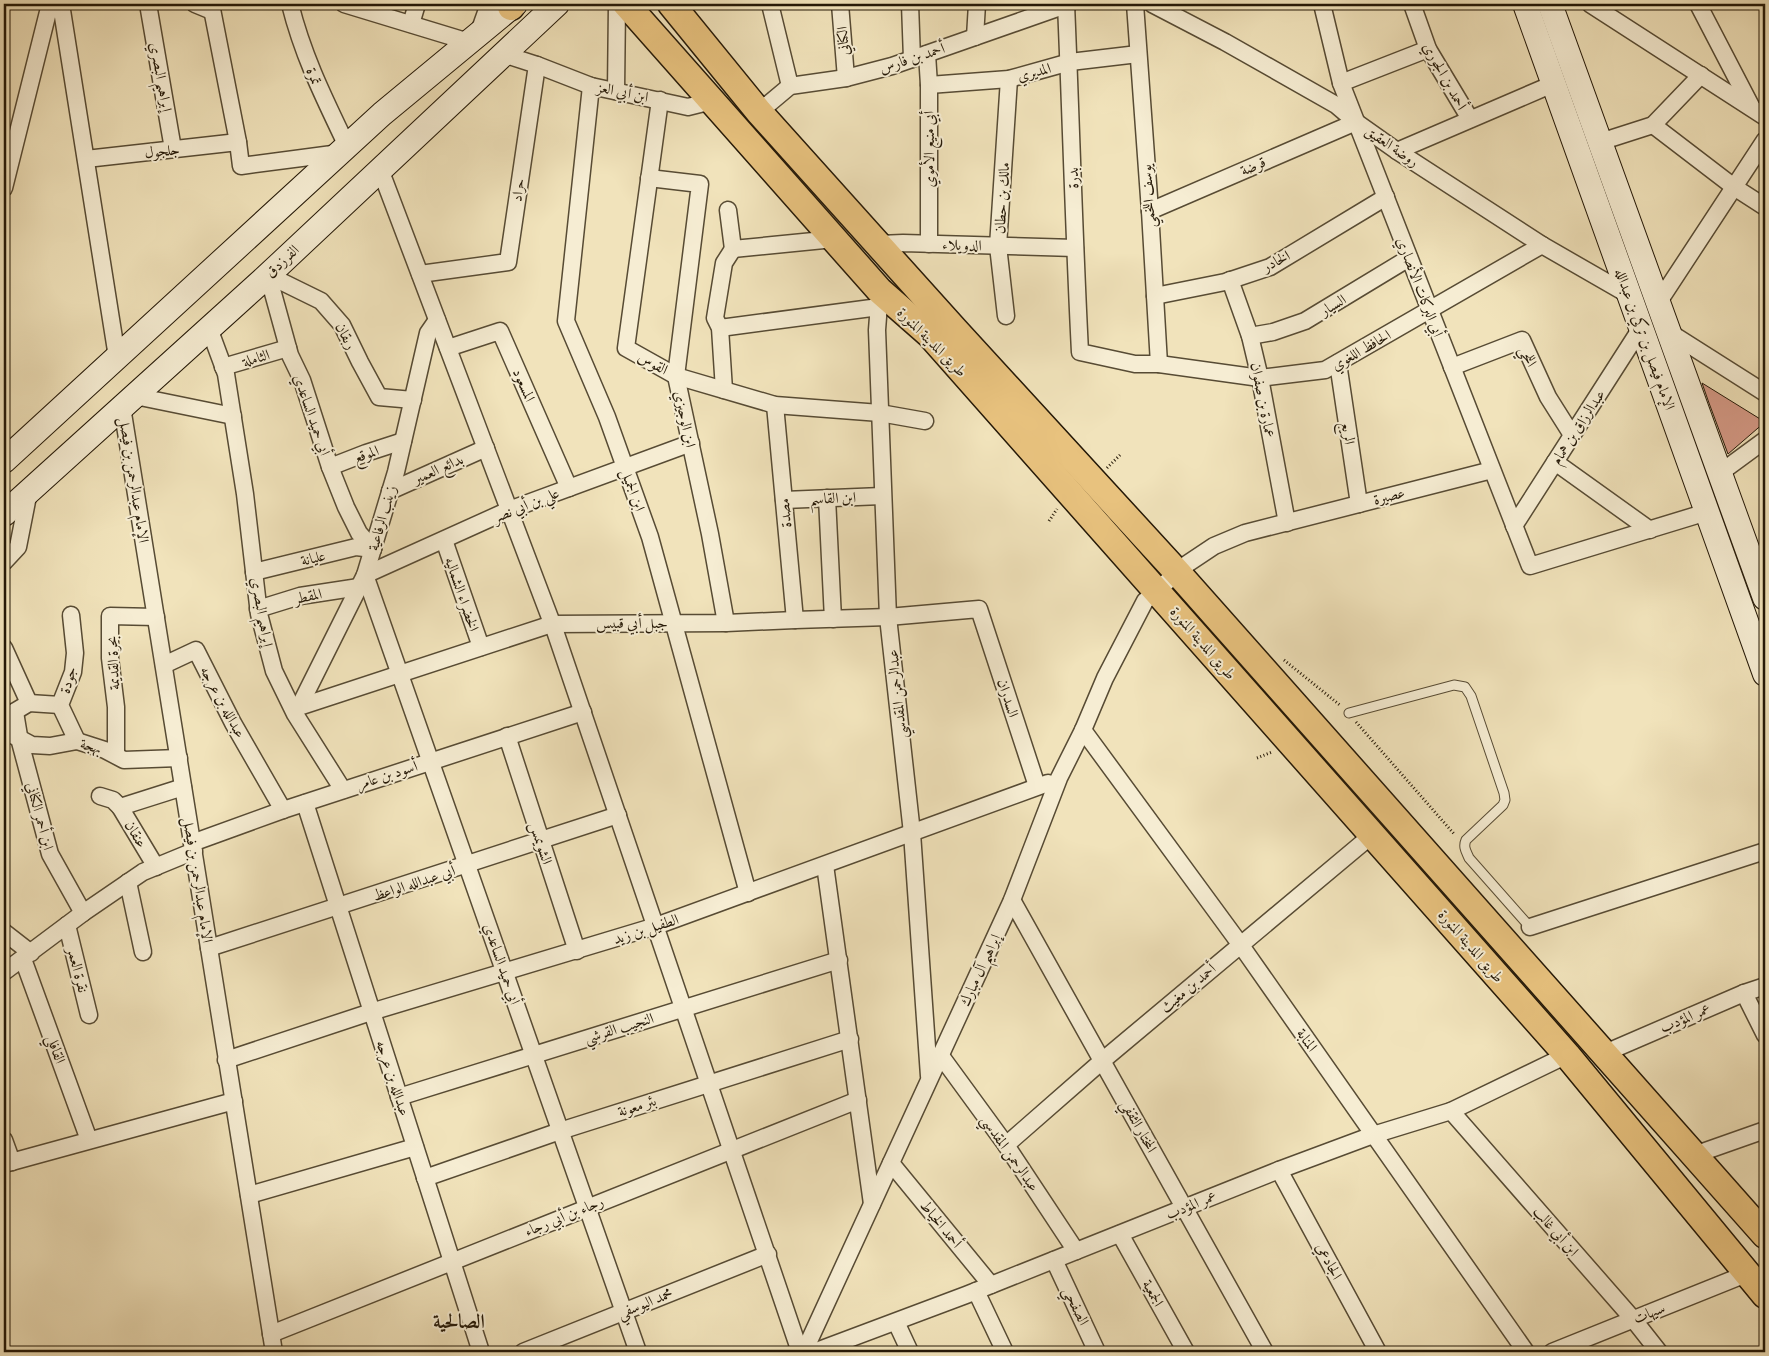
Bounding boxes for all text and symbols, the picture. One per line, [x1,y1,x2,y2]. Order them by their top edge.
street label: الكناني [833,25,856,56]
street label: أحمد بن فارس [876,37,948,78]
street label: أحمد بن الجوري [1416,38,1473,115]
street label: إبراهيم البصري [140,41,176,116]
street label: المديري [1015,59,1054,88]
street label: تمرة [301,65,326,88]
street label: ابن أبي العز [593,75,651,109]
street label: أبي منيع الأموي [918,110,943,187]
street label: روضة العقيق [1361,121,1422,171]
street label: جلجول [143,140,181,163]
street label: قرضة [1238,153,1269,180]
street label: مالك بن حطان [991,161,1014,235]
street label: يوسف اللخمي [1137,162,1164,228]
street label: بدرة [1064,167,1083,189]
street label: حراد [507,177,530,203]
street label: أبي البركات الأنصاري [1390,234,1449,341]
street label: الدويلاء [942,235,982,256]
street label: الفرزدق [261,241,303,282]
street label: الخادر [1257,246,1293,277]
street label: الإمام فيصل بن تركي بن عبدالله [1607,265,1680,414]
street label: السيار [1315,290,1350,322]
street label: طريق المدينة المنورة [893,303,971,381]
street label: ربقان [331,320,360,353]
street label: الحافظ اللغوي [1328,326,1396,377]
street label: اللحي [1511,342,1541,372]
street label: الثاملة [239,345,272,372]
street label: القوس [634,347,671,379]
street label: عمارة بن صفوان [1246,361,1279,439]
street label: المسعود [508,366,539,405]
street label: أبي حميد الساعدي [287,371,336,459]
street label: عبدالرزاق بن همام [1547,386,1612,470]
street label: ابن الوجيزي [667,389,700,450]
street label: الإمام عبدالرحمن بن فيصل [111,416,153,545]
street label: الريع [1332,420,1359,447]
street label: الموقع [351,441,383,471]
street label: بدائع العمير [408,450,468,493]
street label: ابن الجميل [615,466,649,514]
street label: علي بن أبي نصر [488,482,564,532]
street label: زينب الرفاعية [364,483,401,553]
street label: عصيرة [1371,483,1407,510]
street label: ابن القاسم [810,488,857,514]
street label: مصدة [775,498,796,528]
street label: عليانة [299,546,327,571]
street label: الخضراء الشماليه [440,554,483,634]
street label: إبراهيم البصري [241,576,277,651]
street label: المقطر [291,584,324,609]
street label: طريق المدينة المنورة [1166,603,1240,684]
street label: جبل أبي قبيس [596,612,668,635]
street label: بحرة القديمة [103,635,124,691]
street label: عبدالرحمن المقدسي [883,648,916,739]
street label: عبدالله بن عرجه [195,663,249,742]
street label: جودة [56,664,81,696]
street label: السدران [992,677,1023,720]
street label: بهجة [78,735,104,758]
street label: أسود بن عامر [354,755,421,795]
street label: ابن أحمر الكناني [19,780,60,853]
street label: الإمام عبدالرحمن بن فيصل [175,816,217,945]
street label: عنقان [120,817,151,851]
street label: الشويمس [525,819,556,867]
street label: أبي عبدالله الواعظ [370,859,459,908]
street label: طريق المدينة المنورة [1434,906,1508,987]
street label: الطفيل بن زيد [611,910,682,950]
street label: أبي حميد الساعدي [477,920,526,1008]
street label: إبراهيم آل مبارك [955,930,1011,1011]
street label: نقرة العمر [62,944,92,995]
street label: أحمد بن مغيث [1155,958,1221,1017]
street label: عمر المؤدب [1657,999,1713,1038]
street label: النجيب القرشي [582,1009,657,1052]
street label: المنابة [1292,1025,1321,1056]
street label: القافلي [38,1032,69,1068]
street label: عبدالله بن عرجه [370,1038,414,1119]
street label: بئر معونة [616,1091,659,1122]
street label: المختار الثقفي [1113,1096,1161,1158]
street label: عبدالرحمن المقدسي [973,1111,1043,1198]
street label: عمر المؤدب [1163,1187,1219,1224]
street label: رجاء بن أبي رجاء [521,1190,607,1243]
street label: أحمد الخياط [915,1195,968,1253]
street label: ابن أبي غالب [1527,1201,1584,1262]
street label: الجادعي [1309,1240,1346,1284]
street label: الجمعية [1138,1276,1168,1310]
street label: محمد اليوسفي [615,1284,677,1327]
street label: الصفحي [1055,1284,1093,1330]
street label: سيهات [1630,1299,1668,1328]
district label: الصالحية [433,1309,485,1334]

